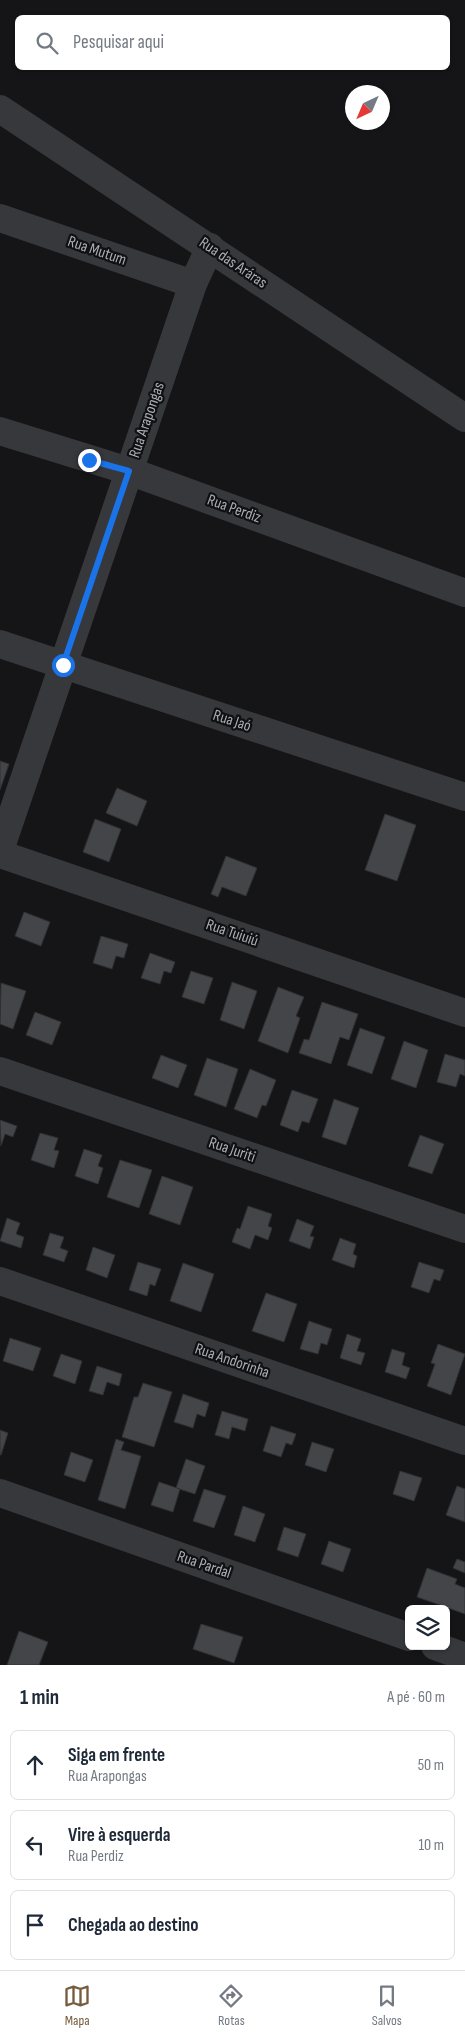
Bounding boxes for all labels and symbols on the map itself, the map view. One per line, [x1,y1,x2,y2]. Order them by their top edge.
north arrow [345,85,390,130]
street label: Rua Mutum [65,232,129,270]
street label: Rua das Aráras [195,233,271,293]
street label: Rua Arapongas [125,379,169,460]
route end [78,449,101,472]
street label: Rua Perdiz [205,491,264,528]
route start [52,654,75,677]
street label: Rua Jaó [211,706,253,736]
street label: Rua Tuiuiú [203,915,261,951]
street label: Rua Juriti [206,1133,258,1167]
street label: Rua Andorinha [192,1339,272,1383]
street label: Rua Pardal [175,1547,233,1583]

